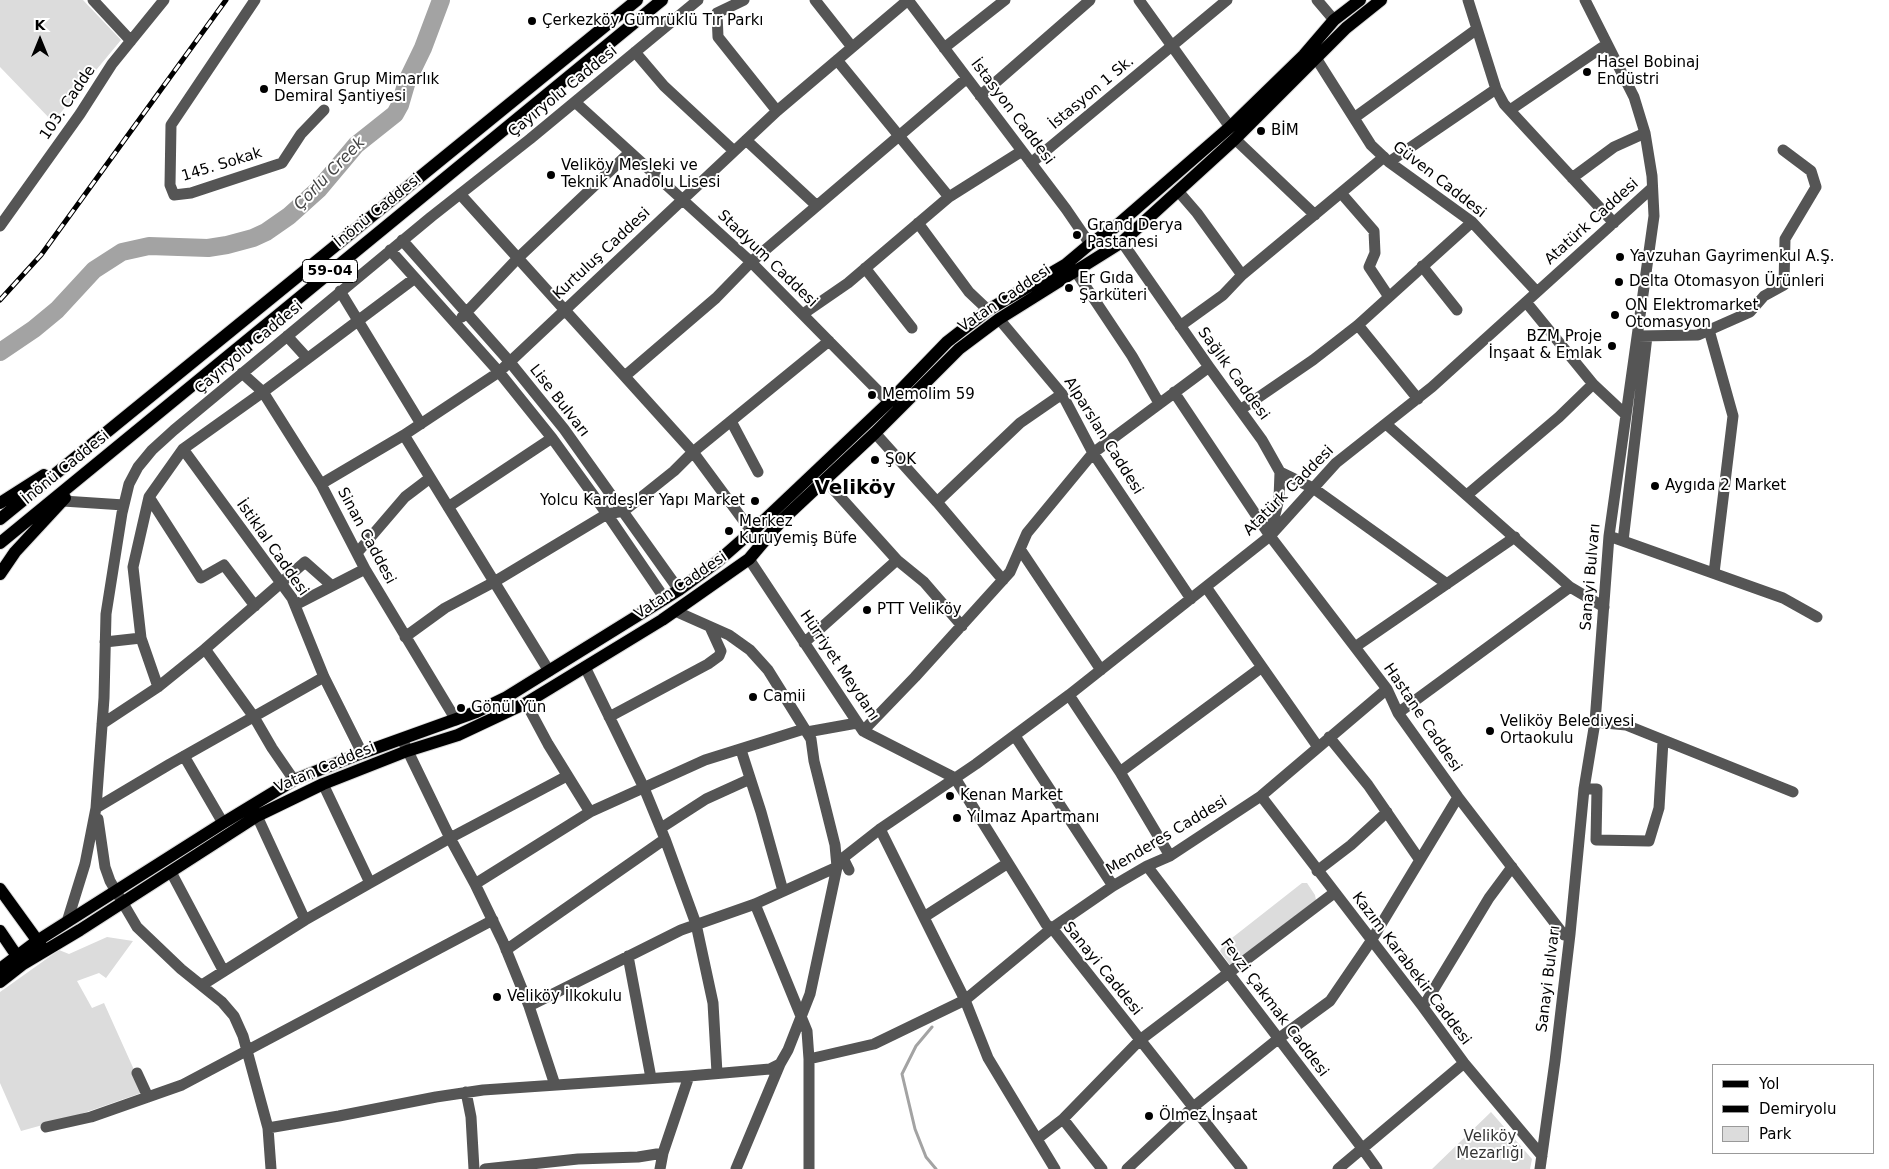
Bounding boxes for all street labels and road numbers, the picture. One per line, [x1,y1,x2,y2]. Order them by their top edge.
street label: Çayıryolu Caddesi [505,42,621,142]
street label: İstasyon 1 Sk. [1046,52,1138,134]
street label: İstasyon Caddesi [966,56,1058,168]
street label: 103. Cadde [36,62,100,144]
street label: Güven Caddesi [1389,138,1489,222]
street label: 145. Sokak [180,144,264,186]
street label: İnönü Caddesi [331,170,425,252]
street label: Atatürk Caddesi [1541,175,1643,269]
street label: Kurtuluş Caddesi [550,204,654,304]
street label: Stadyum Caddesi [713,207,821,311]
road number: 59-04 [302,260,358,282]
street label: Vatan Caddesi [955,261,1055,337]
street label: Çayıryolu Caddesi [191,298,307,398]
street label: Sağlık Caddesi [1193,324,1273,424]
street label: Lise Bulvarı [525,361,593,441]
street label: Alparslan Caddesi [1060,374,1146,498]
street label: İnönü Caddesi [19,427,113,509]
street label: Atatürk Caddesi [1240,442,1338,540]
street label: Sinan Caddesi [333,485,399,587]
street label: İstiklal Caddesi [232,496,312,600]
street label: Sanayi Bulvarı [1577,523,1605,631]
street label: Vatan Caddesi [631,548,731,624]
street label: Hürriyet Meydanı [795,607,883,725]
street label: Hastane Caddesi [1379,660,1465,776]
street label: Vatan Caddesi [272,739,378,797]
street label: Menderes Caddesi [1103,793,1231,879]
street label: Kazım Karabekir Caddesi [1348,889,1474,1049]
street label: Sanayi Caddesi [1059,919,1145,1019]
street label: Sanayi Bulvarı [1534,925,1564,1033]
street label: Fevzi Çakmak Caddesi [1216,935,1332,1081]

